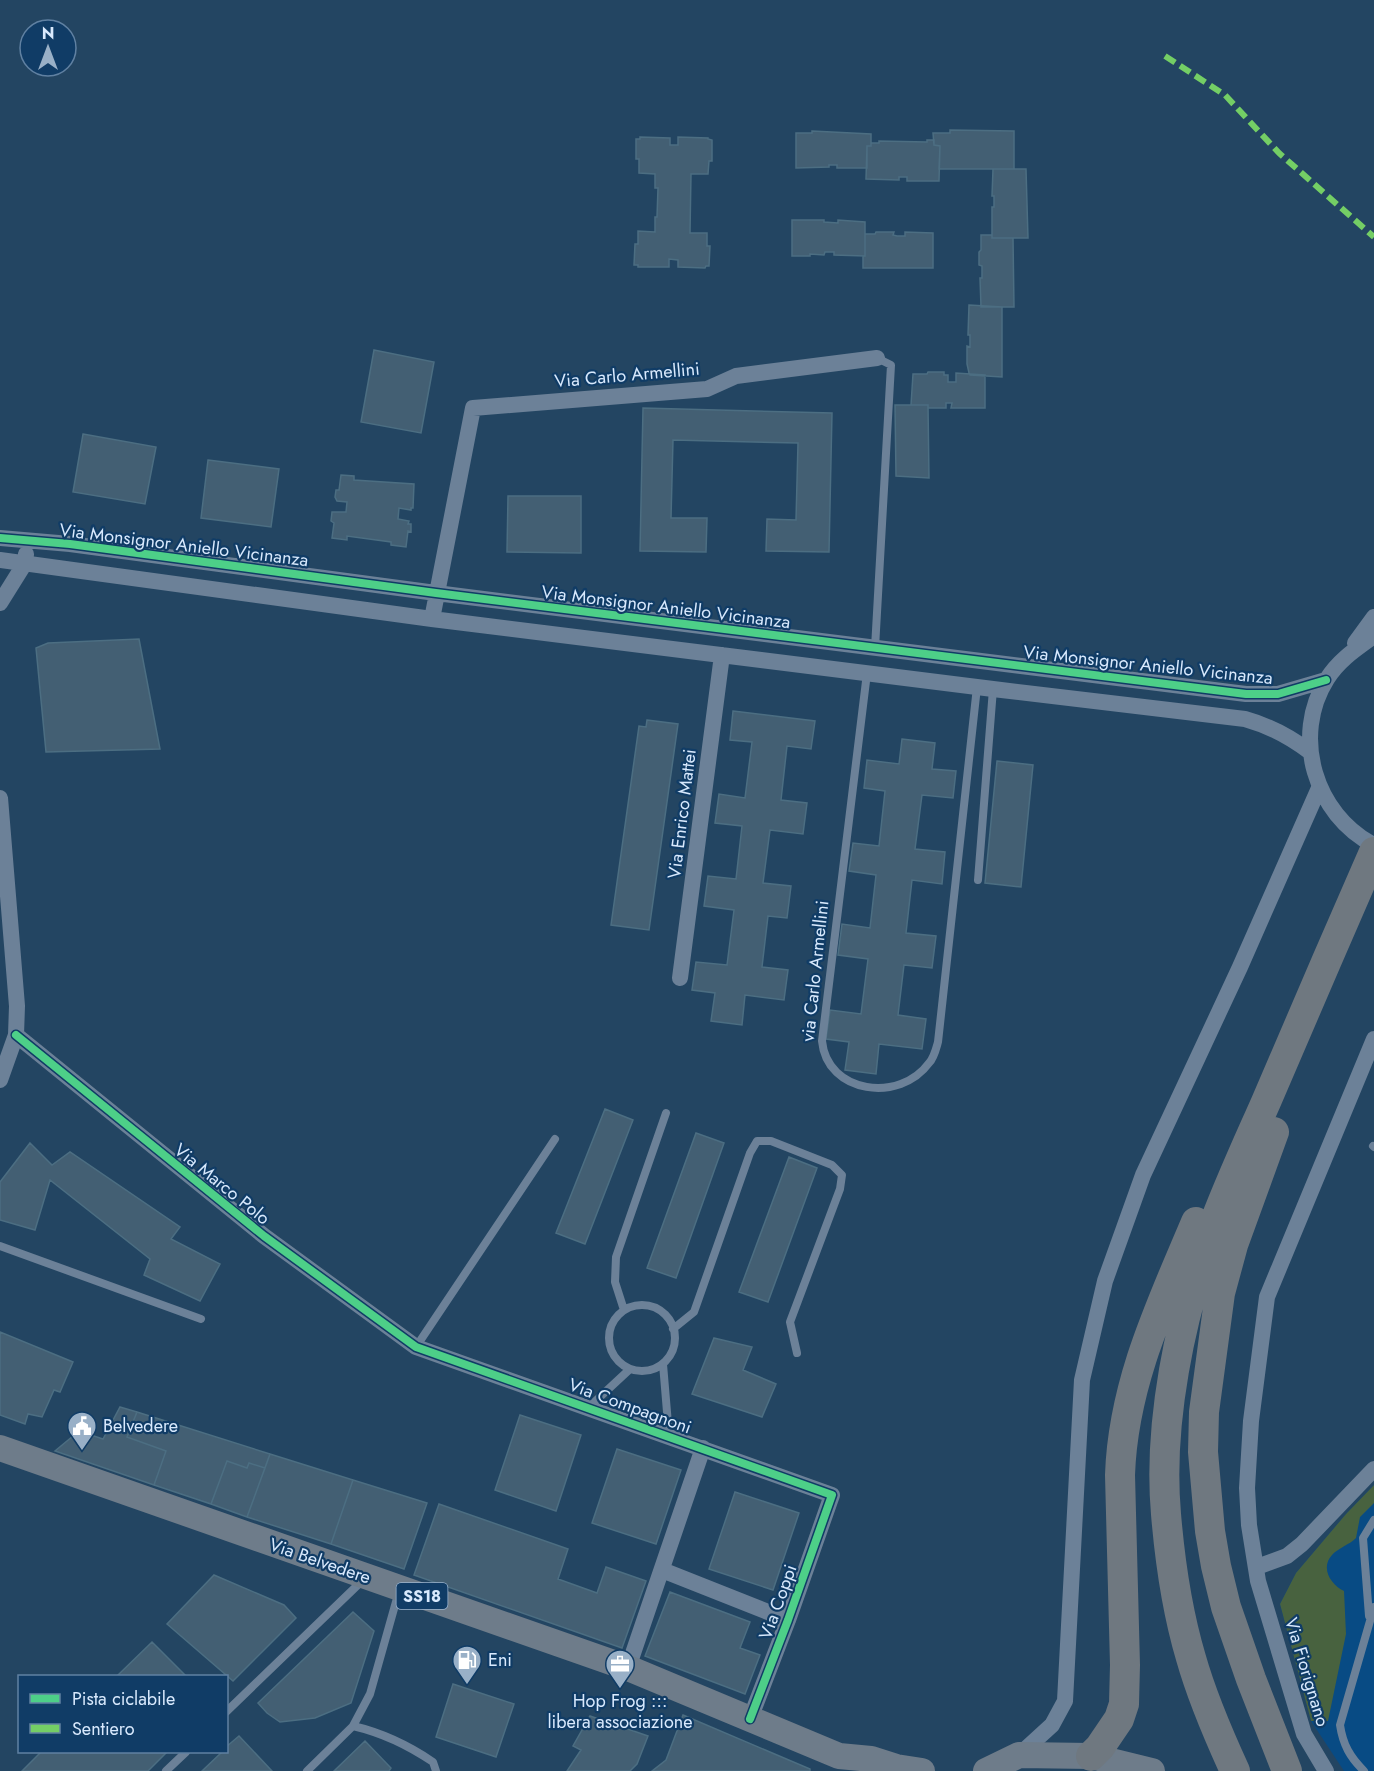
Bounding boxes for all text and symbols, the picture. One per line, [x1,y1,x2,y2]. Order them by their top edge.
north arrow [18,18,78,78]
text: N [42,22,54,45]
street label: Via Carlo Armellini [553,356,701,394]
street label: Via Monsignor Aniello Vicinanza [58,517,310,573]
street label: Via Monsignor Aniello Vicinanza [540,579,792,635]
street label: Via Monsignor Aniello Vicinanza [1022,639,1274,691]
street label: Via Enrico Mattei [661,748,703,880]
street label: via Carlo Armellini [795,899,835,1043]
street label: Via Marco Polo [168,1137,276,1231]
street label: Via Compagnoni [565,1372,695,1440]
public building icon: Belvedere [66,1410,98,1452]
place label: Belvedere [103,1413,178,1439]
street label: Via Belvedere [266,1532,374,1590]
street label: Via Coppi [752,1561,804,1643]
road number: SS18 [396,1583,448,1609]
street label: Via Fiorignano [1278,1614,1336,1730]
fuel station icon: Eni [451,1644,483,1686]
place label: Eni [488,1647,512,1673]
office icon: Hop Frog ::: libera associazione [604,1648,636,1690]
legend [18,1675,228,1753]
text: Pista ciclabile [72,1686,175,1712]
place label: Hop Frog ::: libera associazione [547,1688,693,1735]
text: Sentiero [72,1716,135,1742]

